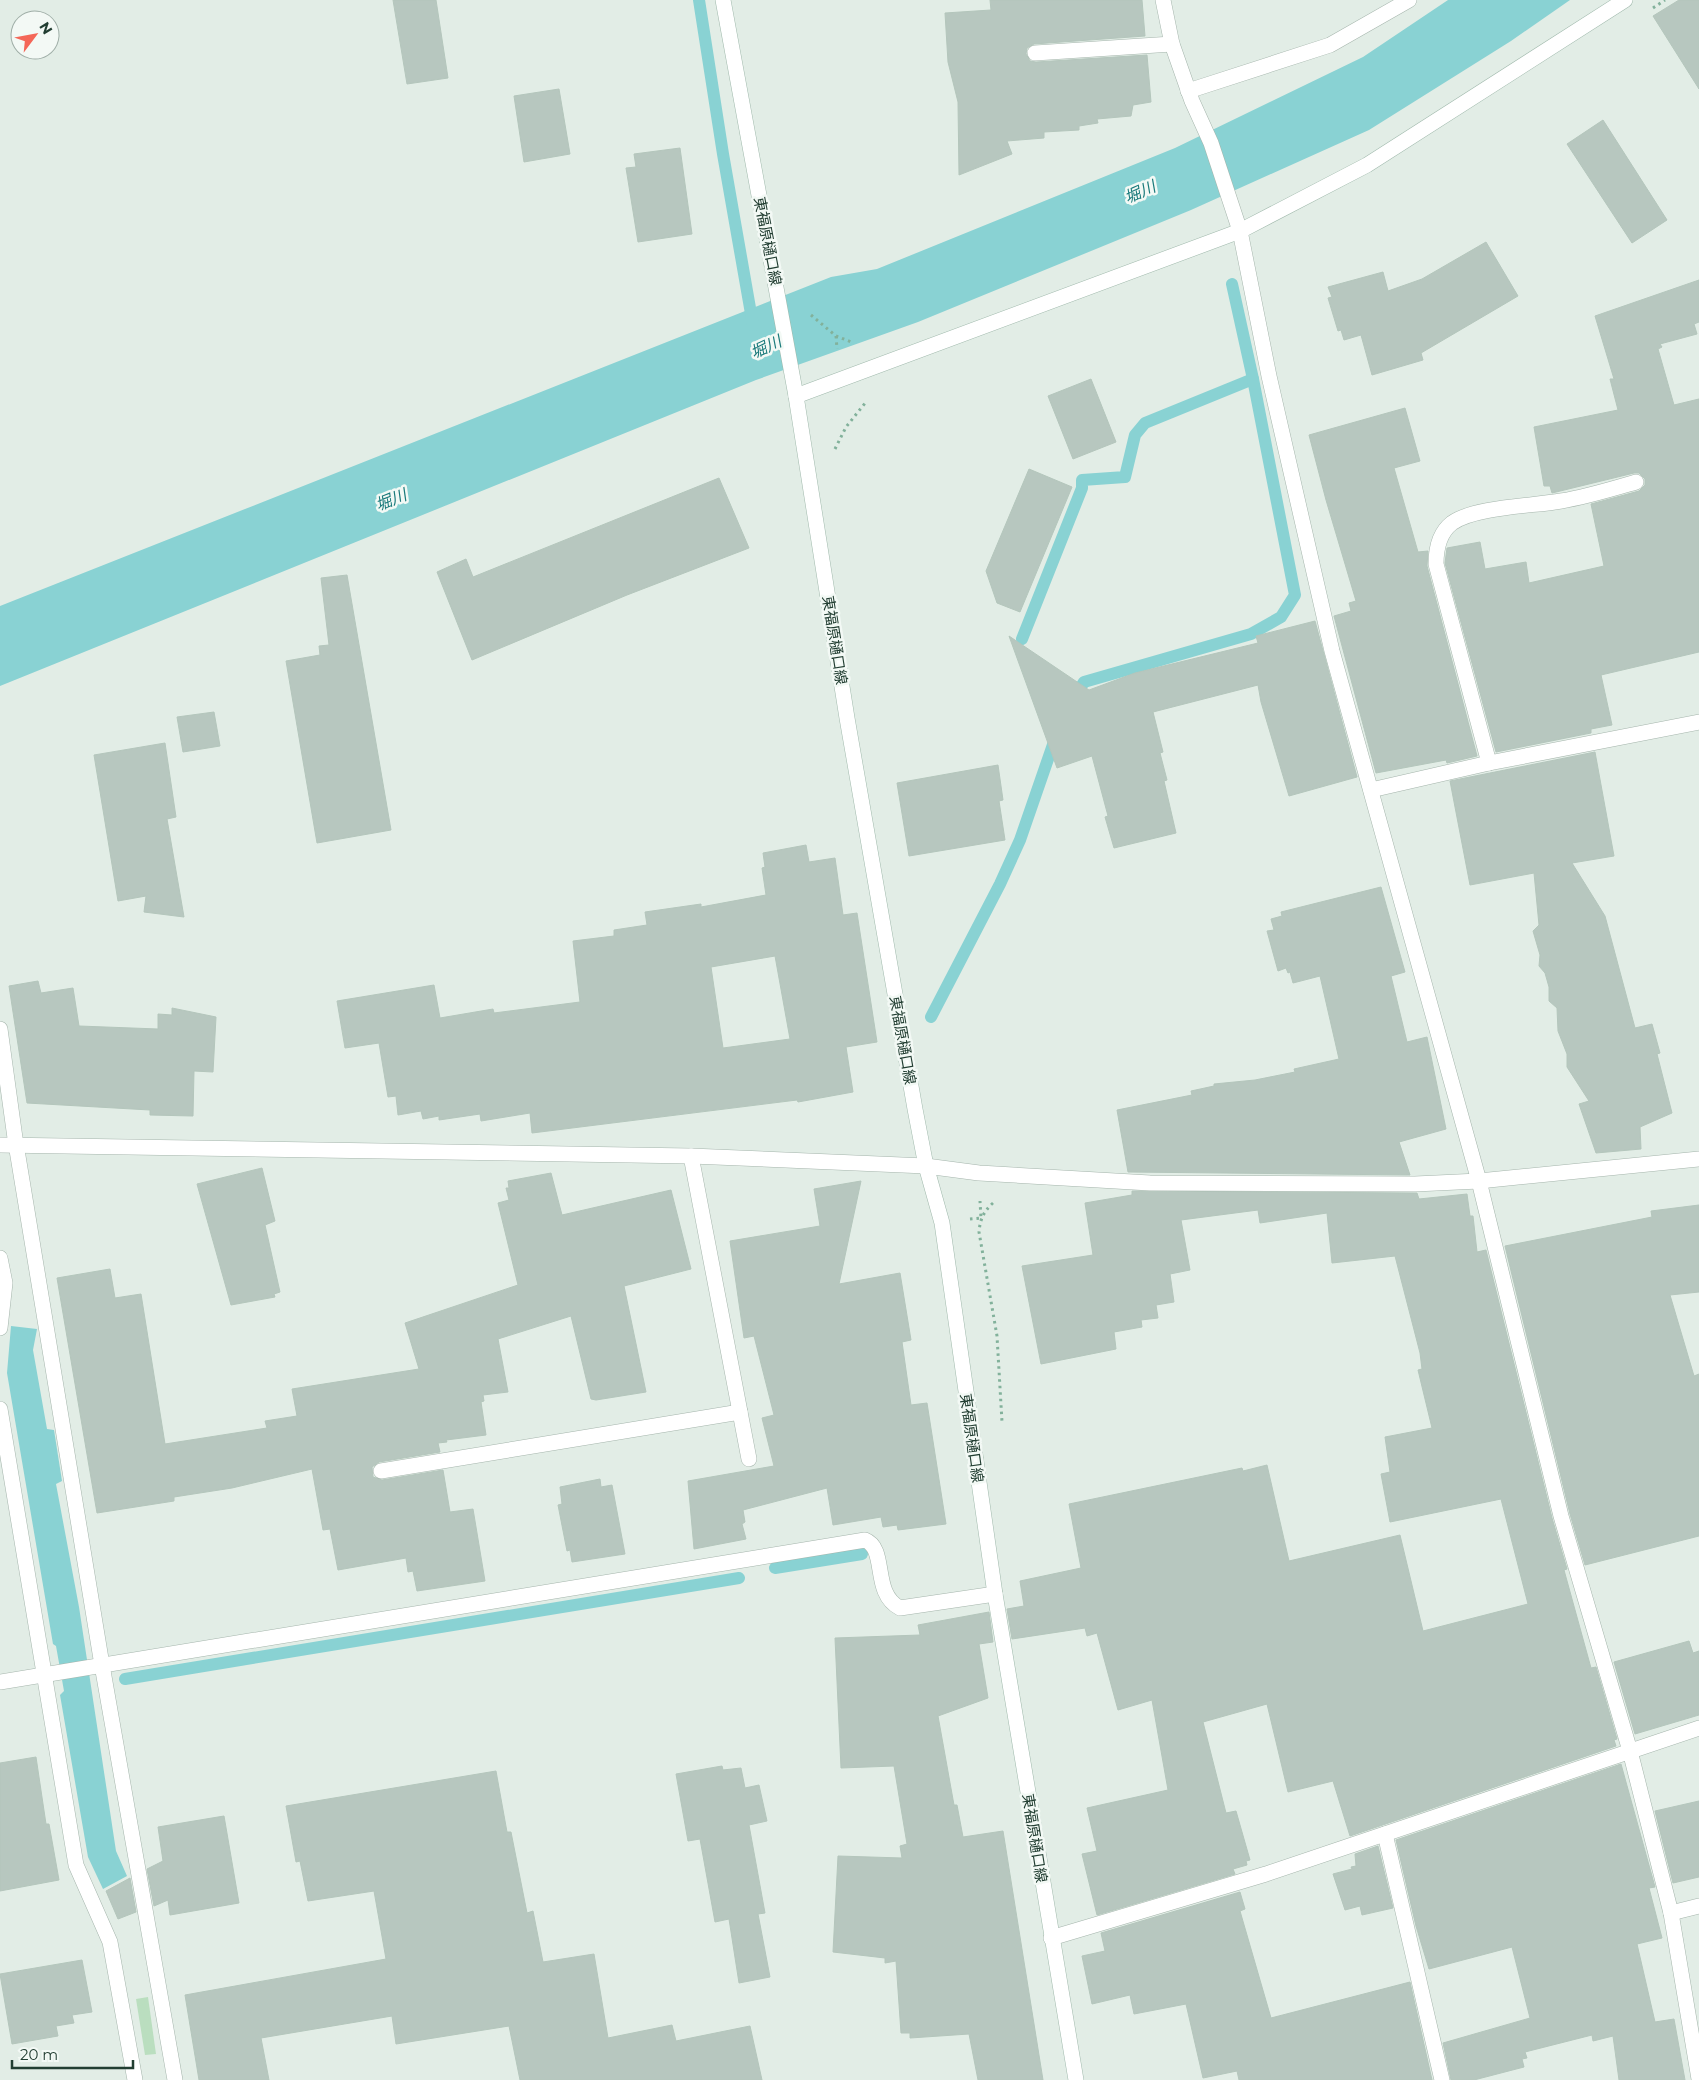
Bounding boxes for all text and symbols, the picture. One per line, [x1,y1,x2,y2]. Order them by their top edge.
north arrow [10,10,60,60]
text: N [35,19,57,38]
water label: 堀川 [1122,176,1160,207]
street label: 東福原樋口線 [750,195,786,287]
water label: 堀川 [747,331,786,362]
water label: 堀川 [373,484,411,515]
street label: 東福原樋口線 [819,594,851,686]
street label: 東福原樋口線 [886,994,920,1086]
street label: 東福原樋口線 [956,1392,988,1484]
street label: 東福原樋口線 [1019,1792,1051,1884]
scale bar [12,2038,134,2070]
text: 20 m [20,2045,58,2064]

